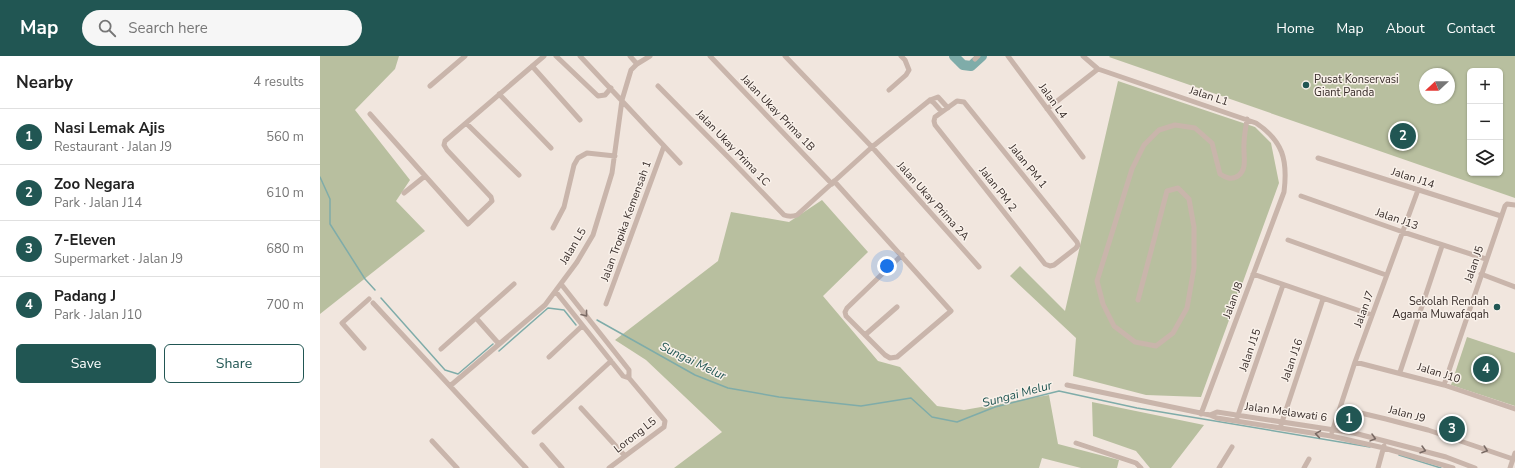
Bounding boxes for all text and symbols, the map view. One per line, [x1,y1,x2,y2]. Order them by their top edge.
search box [82,10,362,46]
text: Map [20,15,58,41]
icon: search [96,17,118,39]
text: Search here [128,18,208,38]
text: Home [1276,19,1314,38]
text: Map [1336,19,1364,38]
text: About [1386,19,1425,38]
text: Contact [1447,19,1495,38]
north arrow [1419,68,1455,104]
map controls [1467,68,1503,176]
button: + [1467,68,1503,104]
text: Nearby [16,71,73,94]
street label: Jalan Ukay Prima 1B [737,71,818,154]
place label: Pusat Konservasi Giant Panda [1314,72,1399,100]
text: 4 results [253,73,304,91]
street label: Jalan L4 [1035,80,1071,122]
marker: Pusat Konservasi Giant Panda [1301,80,1311,90]
street label: Jalan L1 [1187,82,1230,109]
button: − [1467,104,1503,140]
street label: Jalan Ukay Prima 1C [692,106,773,189]
text: Nasi Lemak Ajis [54,118,165,138]
pin: 2 [1390,121,1416,151]
text: 1 [25,128,33,146]
text: 560 m [266,128,304,146]
text: Restaurant · Jalan J9 [54,138,172,156]
street label: Jalan PM 1 [1005,140,1051,191]
button: layers [1467,140,1503,176]
street label: Jalan Ukay Prima 2A [893,158,972,244]
street label: Jalan Tropika Kemensah 1 [597,159,655,284]
street label: Jalan PM 2 [975,163,1020,215]
street label: Jalan J14 [1389,164,1437,192]
text: Zoo Negara [54,174,135,194]
text: 2 [25,184,33,202]
text: 610 m [266,184,304,202]
text: Park · Jalan J14 [54,194,142,212]
street label: Jalan J13 [1373,204,1420,233]
street label: Jalan L5 [556,225,590,268]
text: 7-Eleven [54,230,116,250]
text: 3 [25,240,33,258]
text: 680 m [266,240,304,258]
street label: Jalan J5 [1460,243,1487,285]
text: Supermarket · Jalan J9 [54,250,183,268]
your location [877,256,897,276]
street label: Jalan J8 [1219,279,1247,321]
text: Padang J [54,286,116,306]
street label: Jalan J7 [1350,289,1377,330]
place label: Sekolah Rendah Agama Muwafaqah [1392,294,1489,322]
text: 4 [25,296,33,314]
text: 700 m [266,296,304,314]
marker: Sekolah Rendah Agama Muwafaqah [1492,302,1502,312]
text: Park · Jalan J10 [54,306,142,324]
one-way arrow [580,310,587,317]
street label: Jalan J15 [1235,326,1264,374]
street label: Jalan J16 [1277,336,1306,384]
water label: Sungai Melur [657,338,729,384]
button: Save [16,344,156,383]
button: Share [164,344,304,383]
pin: 4 [1473,354,1499,384]
street label: Jalan J10 [1415,359,1463,387]
water label: Sungai Melur [980,377,1054,411]
street label: Jalan Melawati 6 [1243,399,1328,425]
street label: Jalan J9 [1386,402,1427,426]
pin: 1 [1336,404,1362,434]
street label: Lorong L5 [611,413,660,456]
pin: 3 [1439,414,1465,444]
one-way arrow [1315,430,1322,439]
one-way arrow [1369,433,1376,441]
one-way arrow [1481,445,1488,453]
one-way arrow [1420,446,1427,454]

